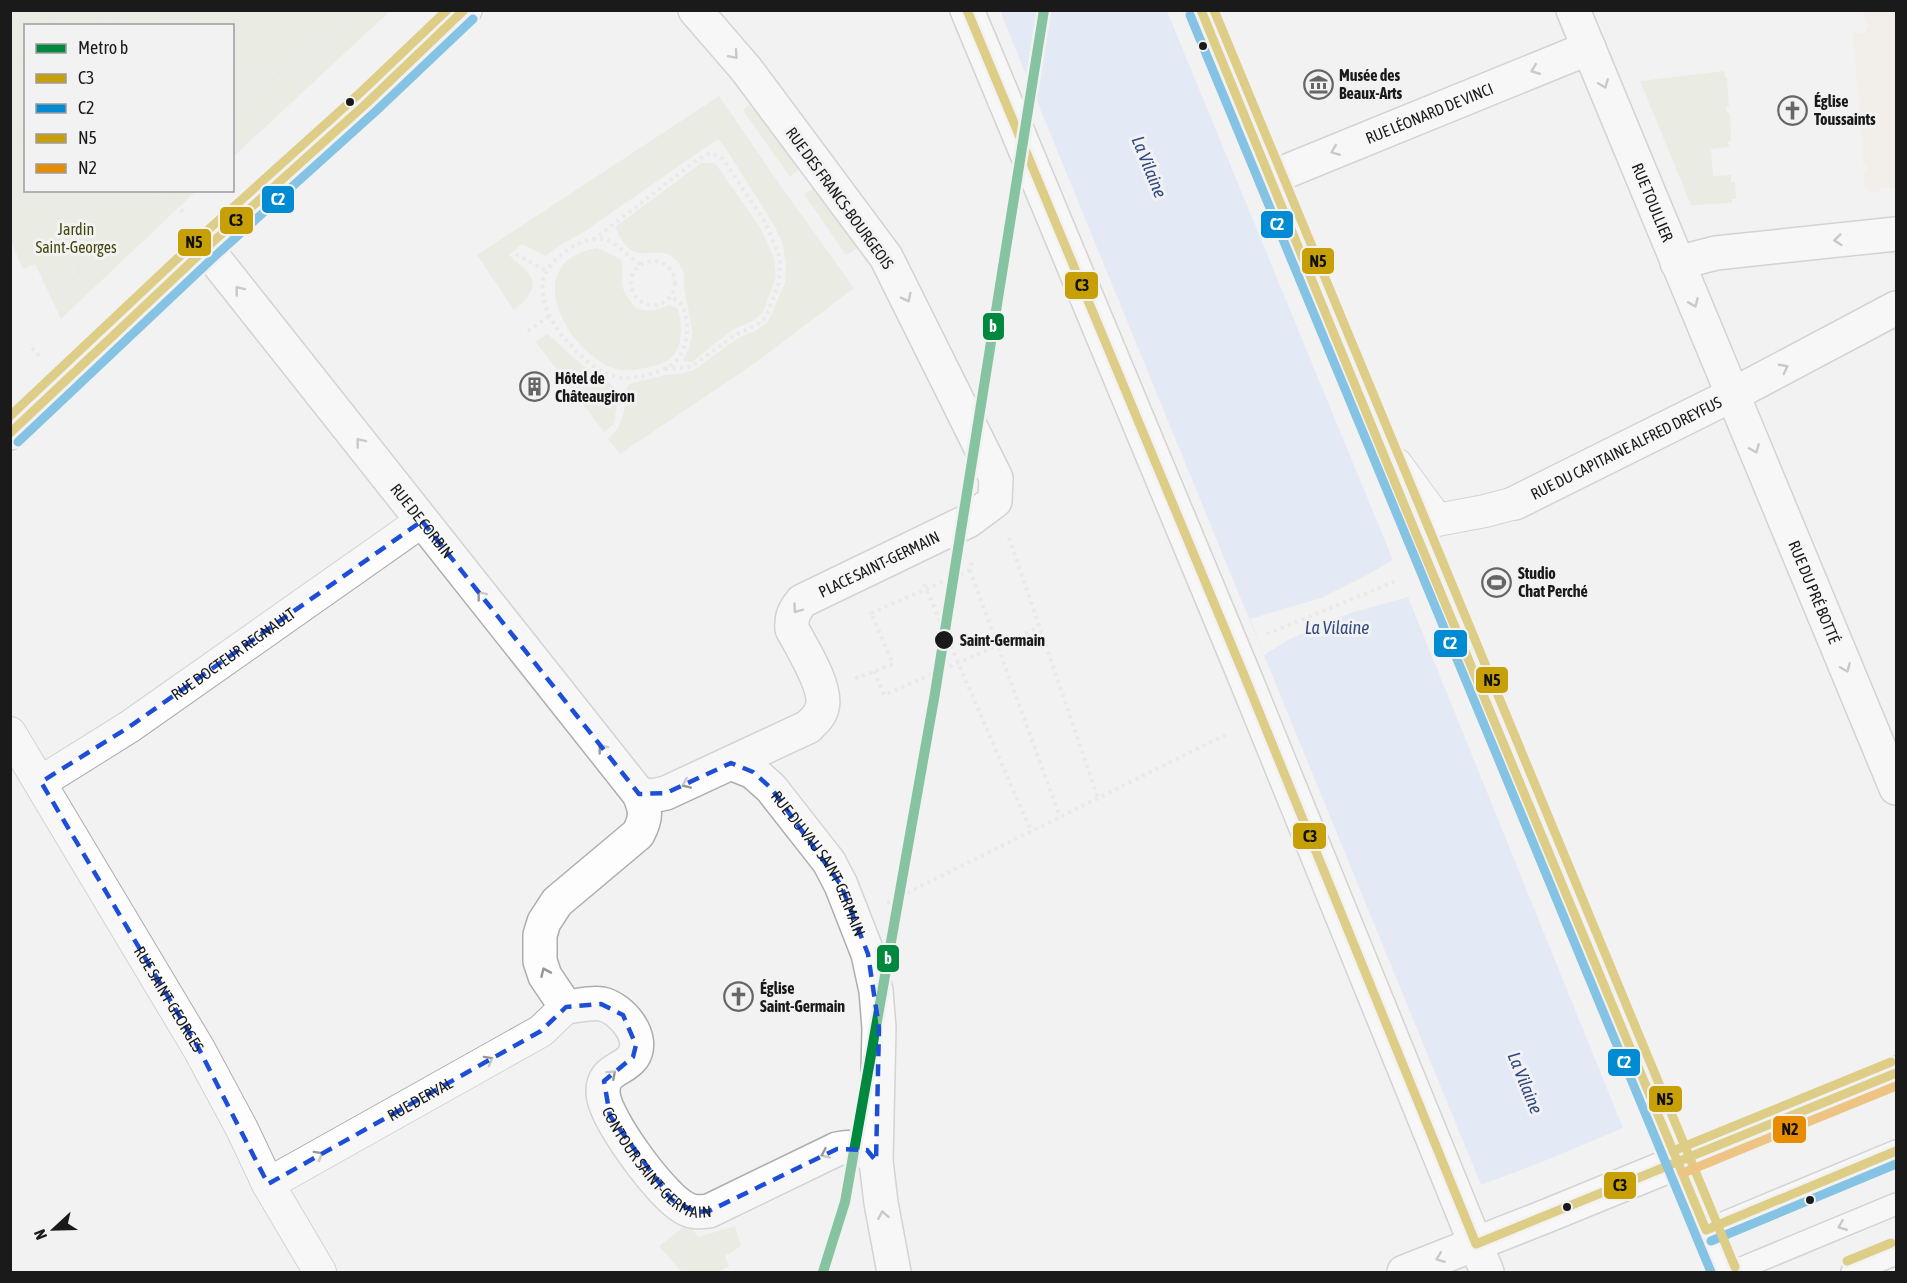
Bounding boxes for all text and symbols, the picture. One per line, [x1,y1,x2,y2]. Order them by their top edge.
legend [24,24,234,192]
text: Metro b [78,37,128,58]
unlabelled marker [1197,40,1209,52]
one-way arrow [726,48,737,59]
one-way arrow [1530,63,1541,75]
place label: Musée des Beaux-Arts [1339,66,1402,102]
text: C3 [78,67,95,88]
museum icon: Musée des Beaux-Arts [1302,68,1334,100]
one-way arrow [1597,78,1609,89]
street label: RUE LÉONARD DE VINCI [1363,79,1496,147]
place label: Église Toussaints [1814,92,1876,128]
church icon: Église Toussaints [1777,94,1809,126]
unlabelled marker [344,96,356,108]
text: C2 [78,97,95,118]
street label: RUE DES FRANCS-BOURGEOIS [783,124,898,272]
text: N5 [78,127,97,148]
water label: La Vilaine [1128,133,1171,201]
one-way arrow [1330,144,1340,157]
text: N2 [78,157,97,178]
street label: RUE TOULLIER [1628,160,1677,244]
line badge: C2 [261,185,295,214]
text: C2 [271,190,285,208]
line badge: C3 [219,206,254,235]
line badge: C2 [1260,210,1294,239]
text: C3 [229,211,243,229]
text: C2 [1270,215,1284,233]
park label: Jardin Saint-Georges [35,220,117,257]
line badge: N5 [177,228,212,257]
text: N5 [186,233,203,251]
one-way arrow [1834,233,1843,246]
line badge: N5 [1301,247,1335,275]
text: N5 [1310,252,1327,270]
line badge: C3 [1064,271,1099,300]
text: C3 [1075,276,1089,294]
one-way arrow [236,285,247,296]
one-way arrow [900,292,911,303]
one-way arrow [1687,297,1699,308]
line badge: b [982,312,1005,341]
text: b [989,317,997,335]
one-way arrow [1777,364,1788,375]
place label: Hôtel de Châteaugiron [555,369,635,405]
building icon: Hôtel de Châteaugiron [518,371,550,403]
street label: RUE DU CAPITAINE ALFRED DREYFUS [1528,393,1725,503]
one-way arrow [357,438,368,449]
one-way arrow [1748,443,1760,454]
street label: RUE DE CORBIN [387,480,457,561]
street label: PLACE SAINT-GERMAIN [816,527,942,601]
street label: RUE DU PRÉ BOTTÉ [1785,538,1844,646]
place label: Studio Chat Perché [1518,564,1588,600]
sports icon: Studio Chat Perché [1481,566,1513,598]
one-way arrow [478,591,489,602]
one-way arrow [794,602,805,613]
street label: RUE DOCTEUR REGNAULT [168,604,299,704]
water label: La Vilaine [1305,617,1369,638]
marker: Saint-Germain [933,629,955,651]
line badge: C2 [1433,629,1468,658]
place label: Saint-Germain [960,631,1045,649]
text: C2 [1443,634,1457,652]
one-way arrow [1839,662,1851,673]
line badge: N5 [1475,666,1509,694]
text: N5 [1484,671,1501,689]
one-way arrow [599,744,610,755]
one-way arrow [681,777,692,789]
street label: RUE DU VAU SAINT-GERMAIN [768,787,869,939]
line badge: C3 [1292,822,1327,850]
text: C3 [1303,827,1317,845]
street label: RUE SAINT-GEORGES [131,943,208,1055]
line badge: b [876,944,900,973]
text: b [884,949,892,967]
one-way arrow [540,968,552,979]
place label: Église Saint-Germain [760,979,845,1015]
church icon: Église Saint-Germain [723,981,755,1013]
line badge: C2 [1607,1048,1641,1077]
water label: La Vilaine [1504,1049,1547,1117]
text: C2 [1617,1053,1631,1071]
one-way arrow [483,1056,493,1067]
one-way arrow [605,1070,616,1081]
street label: RUE DERVAL [384,1073,456,1124]
line badge: N5 [1648,1085,1683,1113]
text: N5 [1657,1090,1674,1108]
street label: CONTOUR SAINT-GERMAIN [599,1104,712,1221]
line badge: N2 [1772,1115,1807,1144]
text: N2 [1782,1120,1798,1138]
one-way arrow [820,1147,831,1159]
one-way arrow [313,1151,323,1162]
line badge: C3 [1603,1171,1637,1200]
text: C3 [1613,1176,1627,1194]
unlabelled marker [1804,1194,1816,1206]
north arrow [24,1199,84,1259]
unlabelled marker [1561,1201,1573,1213]
one-way arrow [877,1210,890,1220]
one-way arrow [1838,1219,1849,1231]
text: N [30,1227,50,1242]
one-way arrow [1435,1251,1446,1263]

